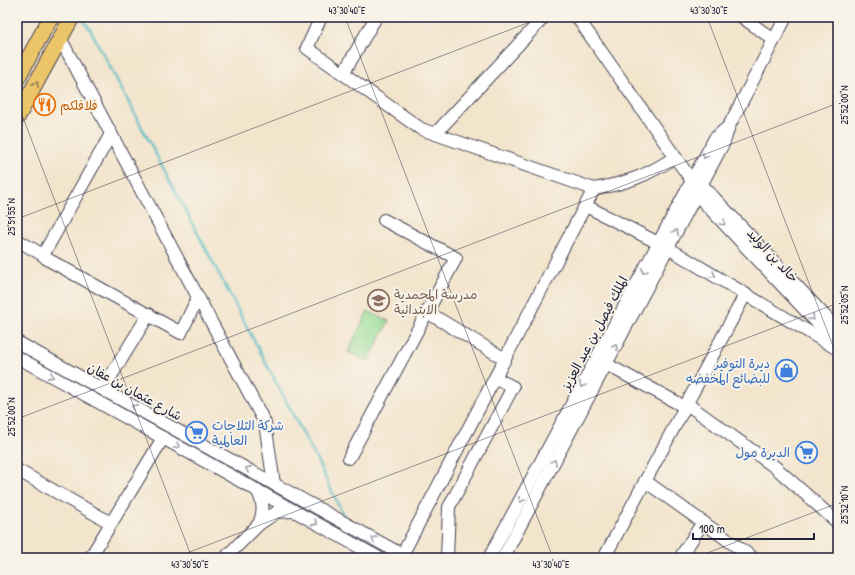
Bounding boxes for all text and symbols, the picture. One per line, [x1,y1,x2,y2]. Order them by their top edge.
text: 43°30'40"E [329,4,366,17]
text: 43°30'30"E [690,4,728,17]
one-way arrow [31,81,38,88]
text: 25°52'00"N [838,85,851,125]
restaurant icon: فلافلكم [31,92,57,118]
place label: فلافلكم [60,96,98,116]
one-way arrow [703,152,710,159]
text: 25°51'55"N [5,198,18,236]
one-way arrow [718,218,726,226]
street label: خالد بن الوليد [743,224,803,286]
one-way arrow [671,229,679,236]
one-way arrow [641,267,648,274]
one-way arrow [709,270,716,278]
street label: الملك فيصل بن عبد العزيز [556,273,632,394]
place label: مدرسة المحمدية الابتدائية [394,285,477,318]
text: 25°52'05"N [838,286,851,324]
school or university icon: مدرسة المحمدية الابتدائية [366,288,392,314]
one-way arrow [807,313,815,321]
one-way arrow [610,344,618,351]
place label: ديرة التوفير للبضائع المخفضه [686,354,770,389]
shop icon: ديرة التوفير للبضائع المخفضه [773,357,799,383]
street label: شارع عثمان بن عفان [84,358,185,425]
one-way arrow [47,371,54,378]
one-way arrow [580,381,587,388]
text: 25°52'00"N [5,397,18,437]
one-way arrow [131,404,138,411]
place label: شركة الثلاجات العالمية [212,416,284,449]
supermarket icon: شركة الثلاجات العالمية [184,419,210,445]
supermarket icon: الديرة مول [793,439,819,465]
one-way arrow [173,441,180,449]
place label: الديرة مول [735,443,790,461]
one-way arrow [549,459,557,466]
one-way arrow [245,467,252,474]
text: 25°52'10"N [838,486,851,524]
one-way arrow [518,496,525,503]
scale bar [693,515,814,541]
one-way arrow [311,518,318,525]
text: 100 m [699,520,725,537]
one-way arrow [371,537,378,544]
text: 43°30'50"E [171,558,209,571]
text: 43°30'40"E [533,558,570,571]

